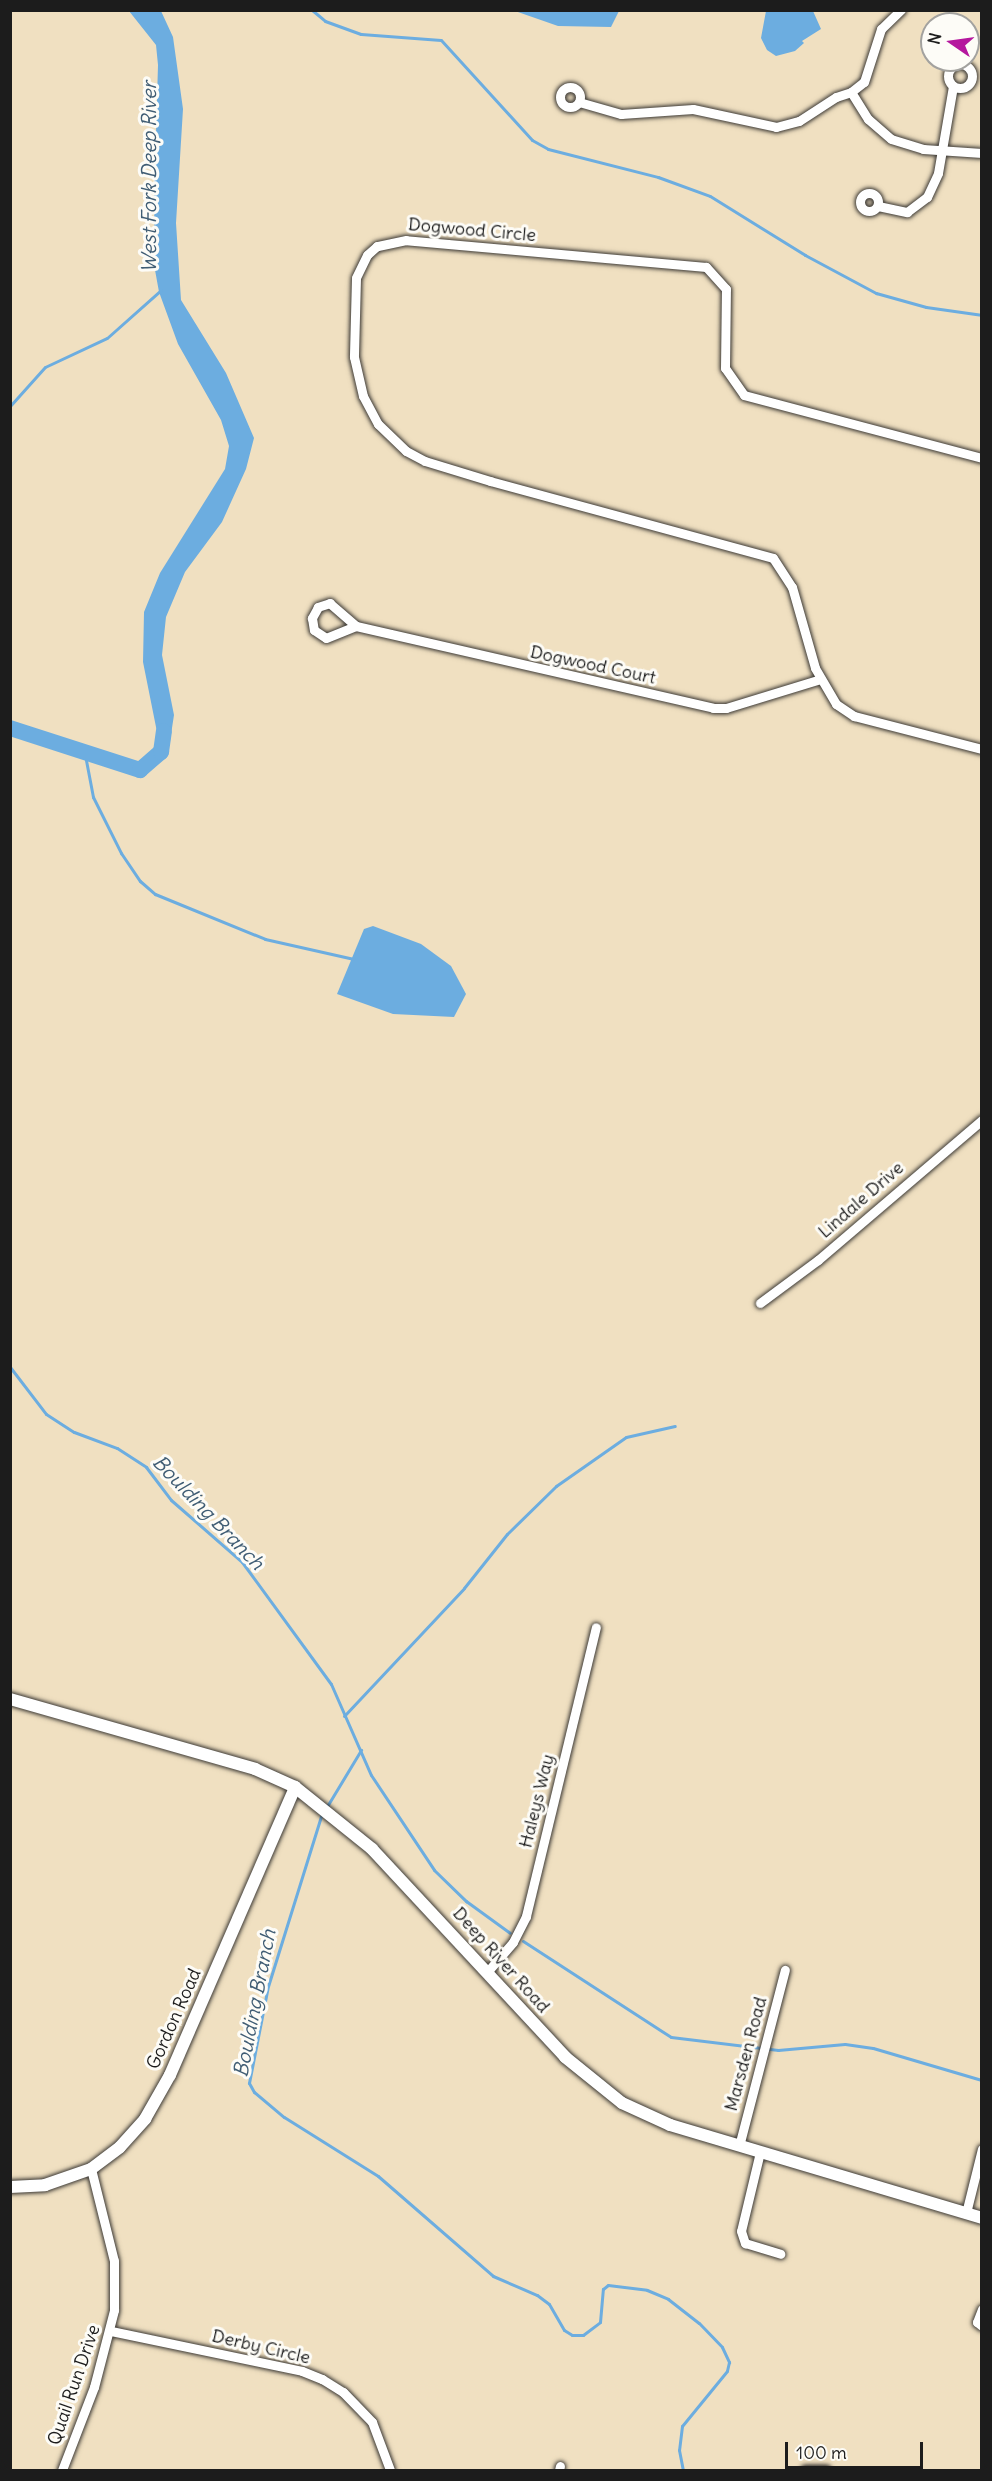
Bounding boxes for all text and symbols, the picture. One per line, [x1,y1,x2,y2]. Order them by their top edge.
north arrow [920,12,980,72]
text: N [923,31,945,46]
water label: West Fork Deep River [136,81,160,273]
street label: Dogwood Circle [407,214,537,246]
street label: Dogwood Court [528,641,658,689]
street label: Lindale Drive [814,1157,908,1243]
water label: Boulding Branch [148,1450,270,1574]
street label: Haleys Way [515,1752,559,1850]
street label: Deep River Road [448,1903,554,2017]
water label: Boulding Branch [228,1927,280,2079]
street label: Gordon Road [142,1965,206,2073]
street label: Marsden Road [720,1995,772,2113]
street label: Quail Run Drive [43,2322,105,2448]
street label: Derby Circle [210,2325,312,2369]
scale bar [788,2430,926,2468]
text: 100 m [796,2441,847,2464]

